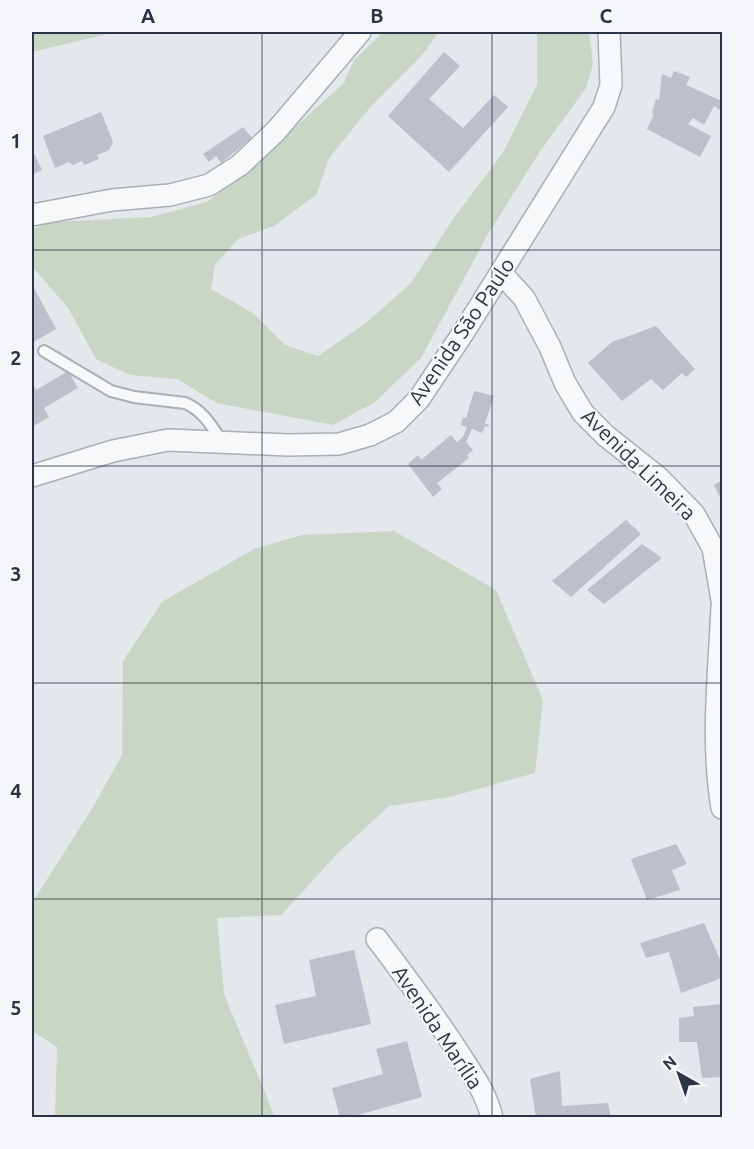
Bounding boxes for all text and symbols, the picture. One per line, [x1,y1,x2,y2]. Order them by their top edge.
text: A [141,4,155,27]
text: B [370,4,384,27]
text: C [600,4,613,27]
text: 1 [10,129,22,152]
street label: Avenida São Paulo [403,253,519,409]
text: 2 [10,346,22,369]
street label: Avenida Limeira [577,403,701,525]
text: 3 [10,562,22,585]
text: 4 [10,779,22,802]
street label: Avenida Marília [388,961,488,1093]
text: 5 [10,996,22,1019]
north arrow [649,1044,709,1104]
text: N [659,1052,680,1073]

